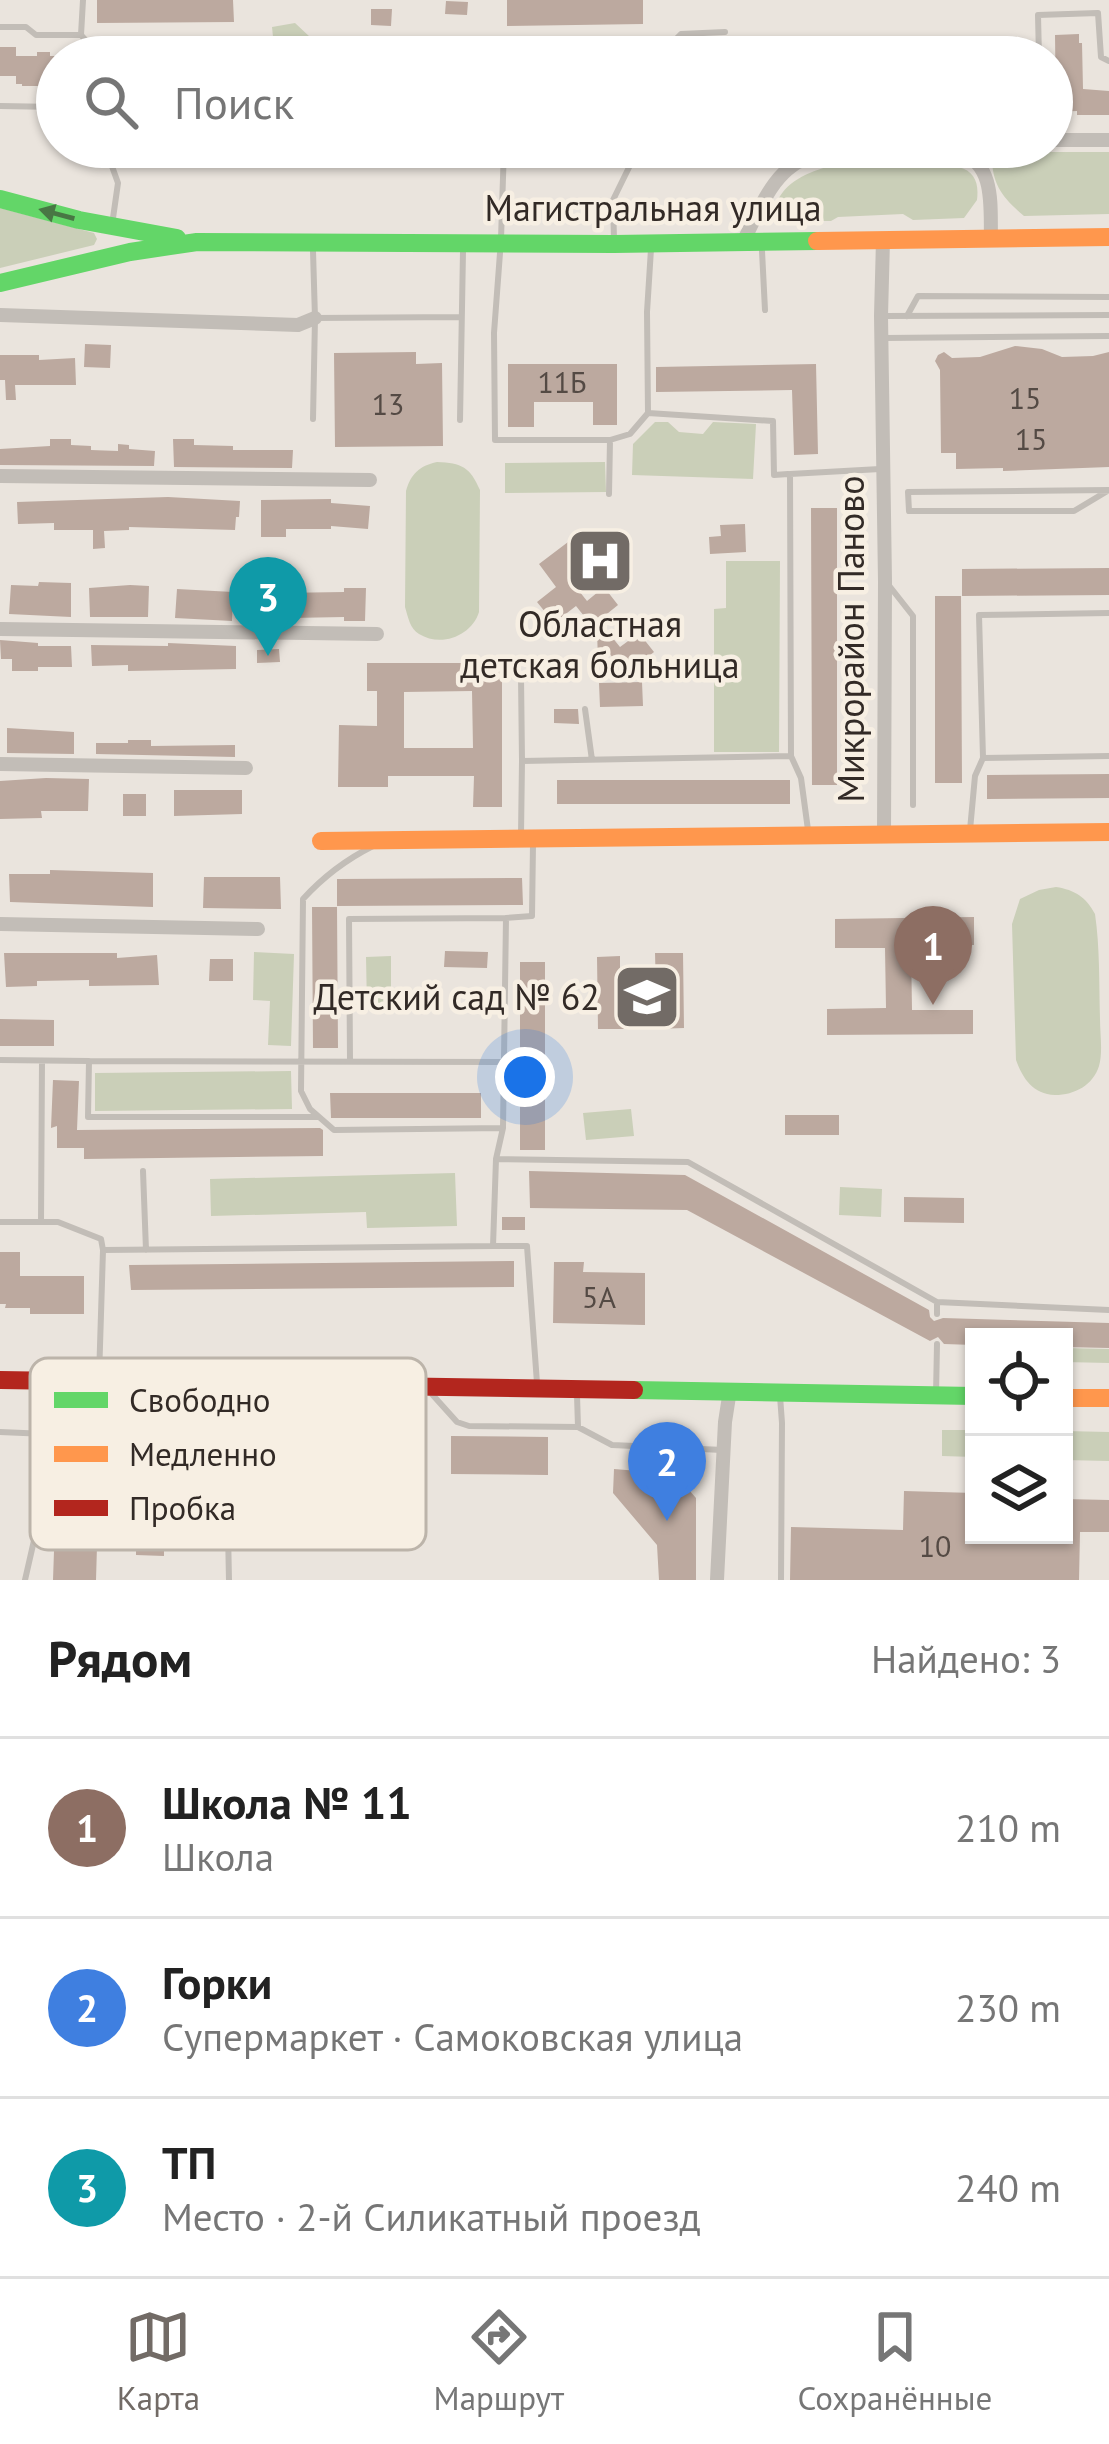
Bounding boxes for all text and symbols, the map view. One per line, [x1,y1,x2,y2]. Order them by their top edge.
search box [36,36,1073,168]
icon: search [78,69,144,135]
text: Поиск [174,73,294,131]
street label: Магистральная улица [484,184,822,231]
one-way arrow [38,204,75,223]
house number: 11Б [537,362,587,401]
house number: 15 [1009,378,1041,417]
house number: 13 [372,384,404,423]
house number: 15 [1015,419,1047,458]
street label: Микрорайон Паново [827,475,874,803]
hospital icon: Областная детская больница [565,526,635,596]
pin: 3 [229,557,307,656]
place label: Областная детская больница [460,600,740,688]
pin: 1 [894,906,972,1005]
school or university icon: Детский сад № 62 [612,962,682,1032]
place label: Детский сад № 62 [313,973,600,1020]
your location [495,1047,555,1107]
house number: 5А [582,1277,616,1316]
map controls [965,1328,1073,1544]
button: locate [965,1328,1073,1436]
legend [30,1358,426,1550]
text: Свободно [129,1378,271,1421]
pin: 2 [628,1422,706,1521]
text: Медленно [129,1432,277,1475]
button: layers [965,1436,1073,1544]
text: Пробка [129,1486,236,1529]
house number: 10 [919,1526,951,1565]
text: Рядом [48,1625,192,1691]
text: Найдено: 3 [871,1633,1061,1684]
text: Школа № 11 [162,1773,412,1831]
text: 1 [76,1802,98,1853]
text: 210 m [955,1802,1061,1853]
text: Школа [162,1831,274,1882]
text: Горки [162,1953,272,2011]
text: 2 [76,1982,98,2033]
text: 230 m [955,1982,1061,2033]
text: Супермаркет · Самоковская улица [162,2011,743,2062]
text: ТП [162,2133,216,2191]
text: 3 [76,2162,98,2213]
text: 240 m [955,2162,1061,2213]
text: Место · 2-й Силикатный проезд [162,2191,701,2242]
tab: Карта [117,2304,200,2419]
tab: Маршрут [434,2304,564,2419]
tab: Сохранённые [798,2304,992,2419]

